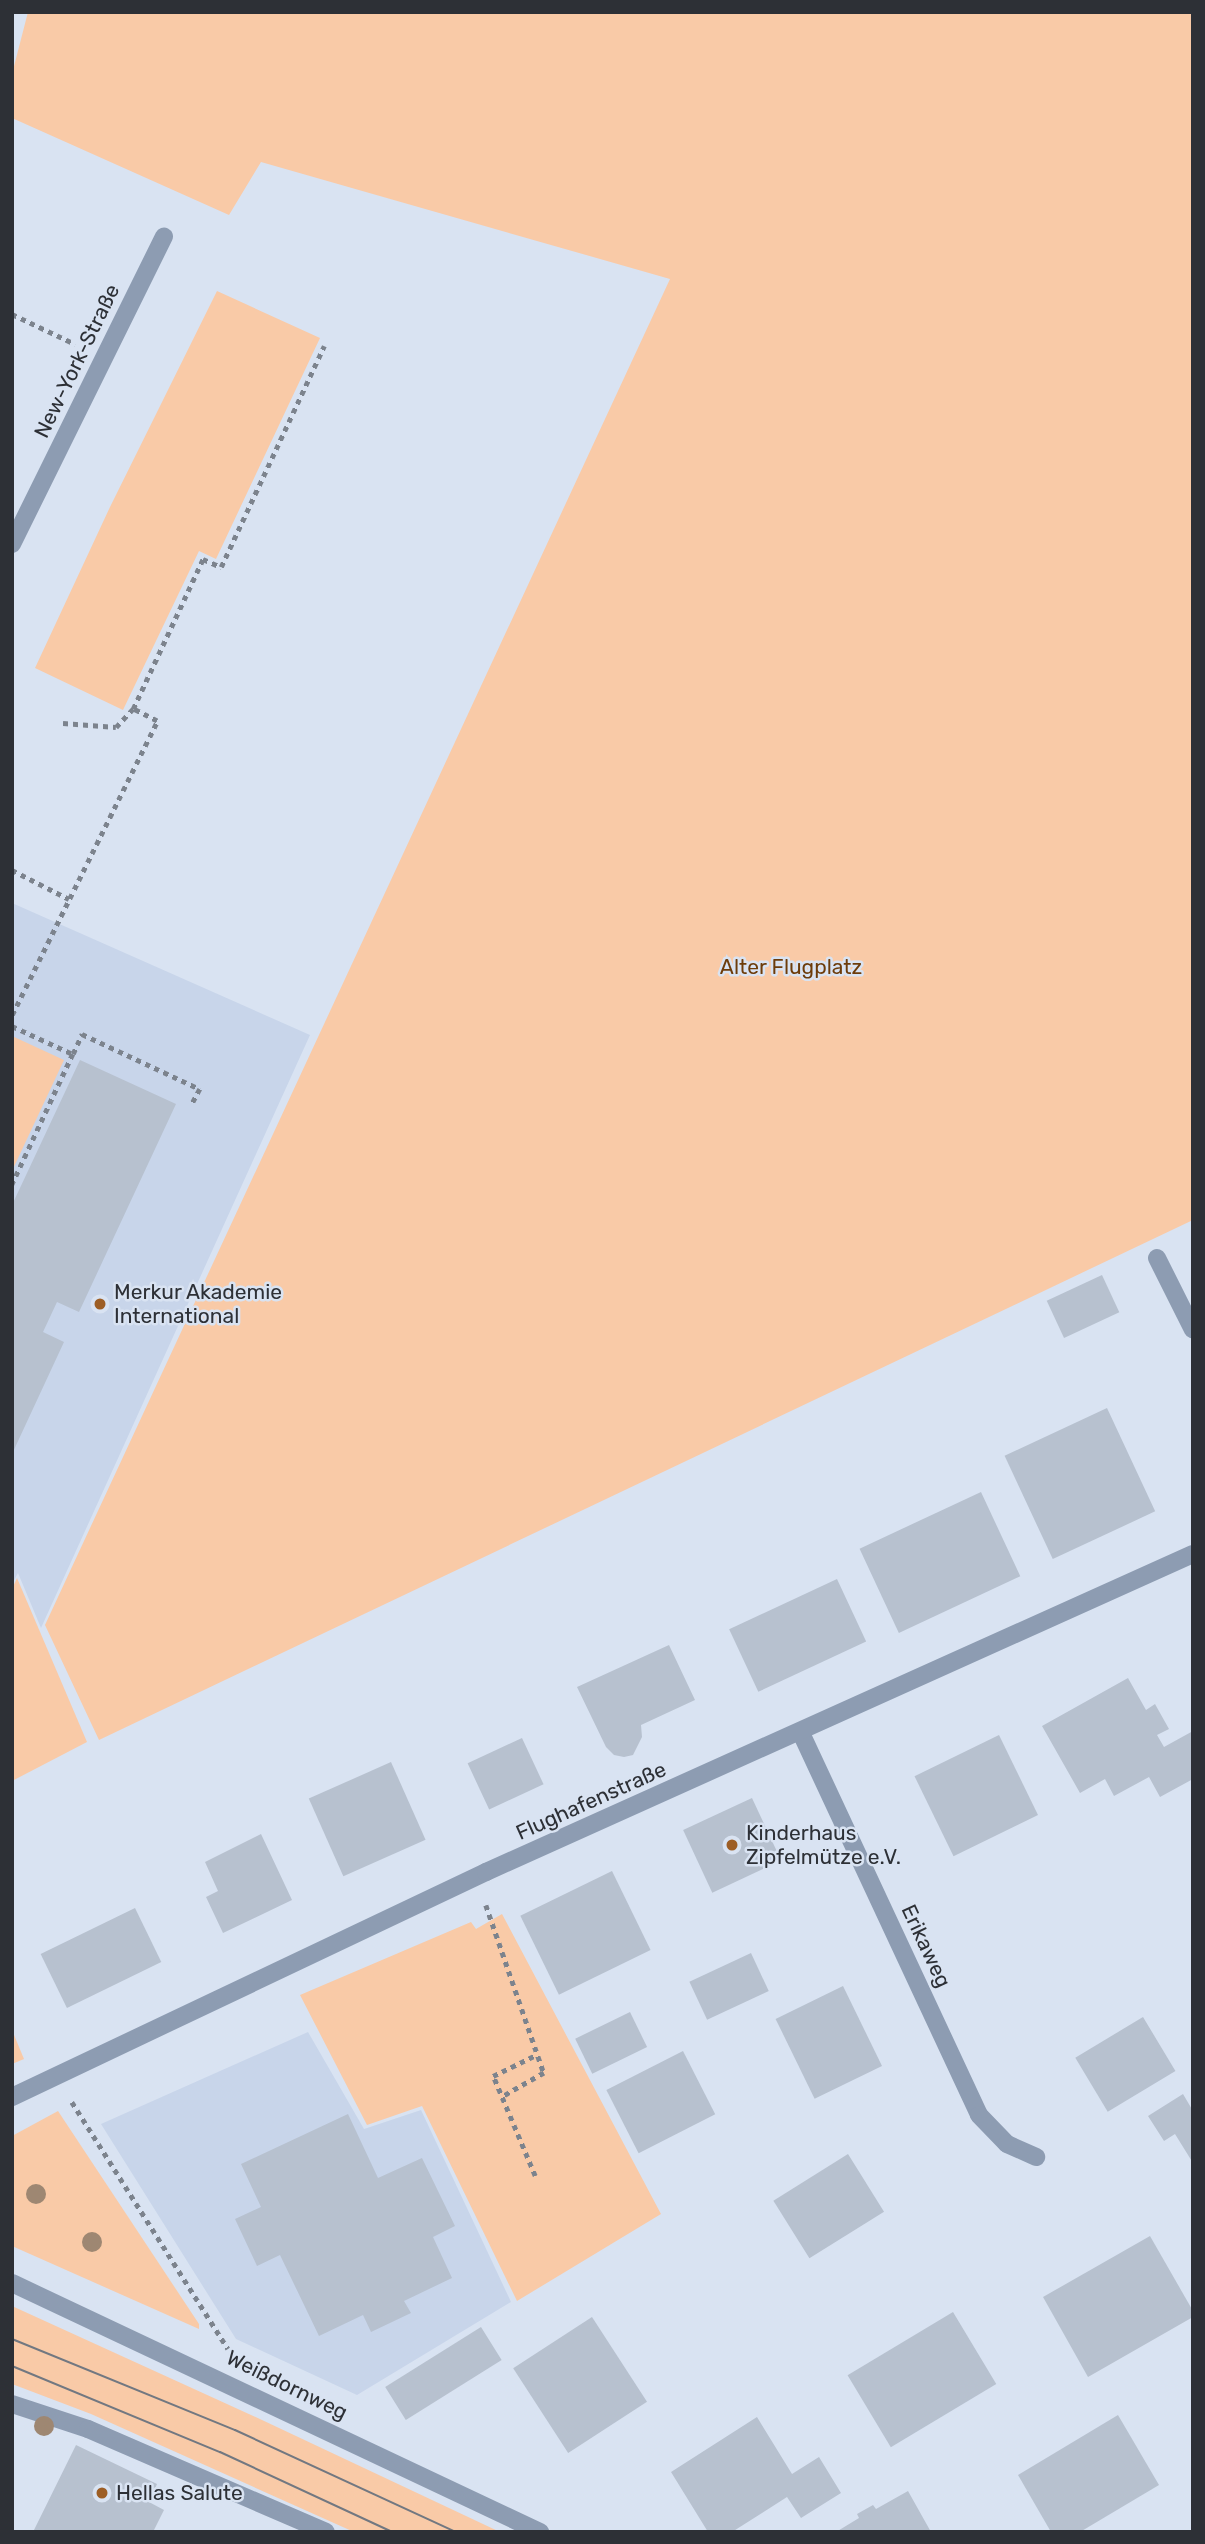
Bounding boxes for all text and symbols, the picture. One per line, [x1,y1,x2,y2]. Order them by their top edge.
street label: New-York-Straße [29,280,125,442]
park label: Alter Flugplatz [720,954,862,980]
place label: Merkur Akademie International [114,1279,283,1329]
marker: Merkur Akademie International [92,1296,108,1312]
street label: Flughafenstraße [512,1757,670,1845]
place label: Kinderhaus Zipfelmütze e.V. [746,1820,901,1870]
marker: Kinderhaus Zipfelmütze e.V. [724,1837,740,1853]
street label: Erikaweg [896,1900,956,1992]
street label: Weißdornweg [222,2345,352,2425]
place label: Hellas Salute [116,2480,243,2506]
marker: Hellas Salute [94,2485,110,2501]

